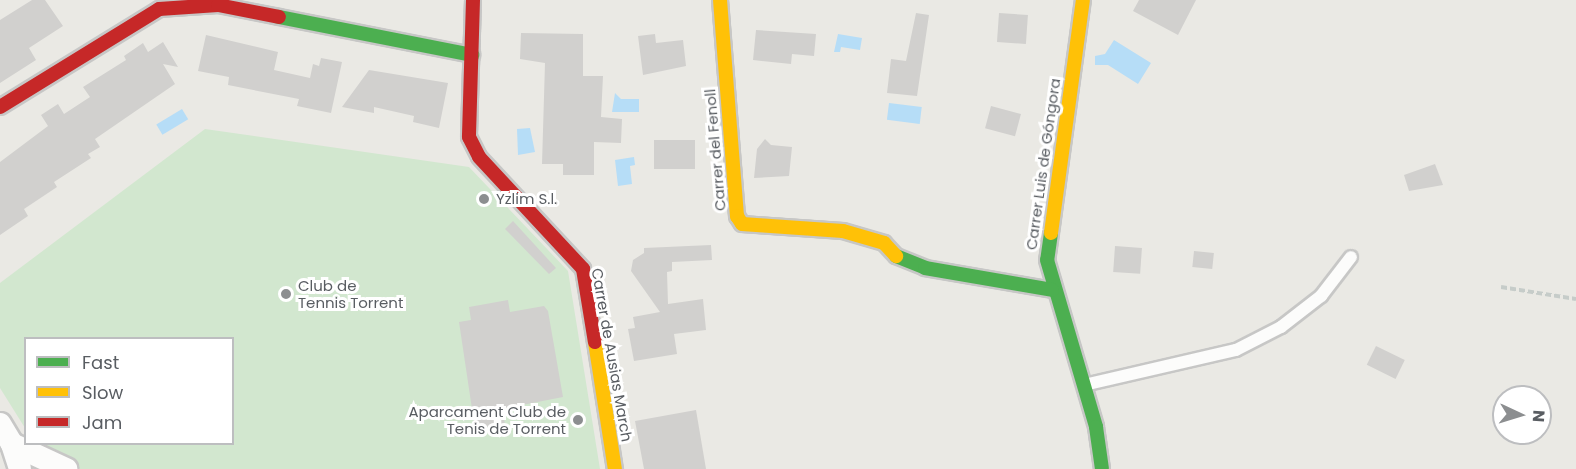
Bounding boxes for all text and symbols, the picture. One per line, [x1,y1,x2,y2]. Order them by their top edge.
street label: Carrer Luis de Góngora [1022,77,1064,251]
street label: Carrer del Fenoll [701,88,729,212]
place label: Yzlim S.l. [496,190,557,208]
marker: Yzlim S.l. [477,192,491,206]
street label: Carrer de Ausias March [588,267,636,443]
place label: Club de Tennis Torrent [298,276,403,311]
marker: Club de Tennis Torrent [279,287,293,301]
legend [24,337,234,445]
text: Fast [82,350,119,375]
text: Slow [82,380,123,405]
north arrow [1492,385,1552,445]
place label: Aparcament Club de Tenis de Torrent [409,402,566,437]
text: N [1527,409,1550,423]
text: Jam [82,410,122,435]
marker: Aparcament Club de Tenis de Torrent [571,413,585,427]

